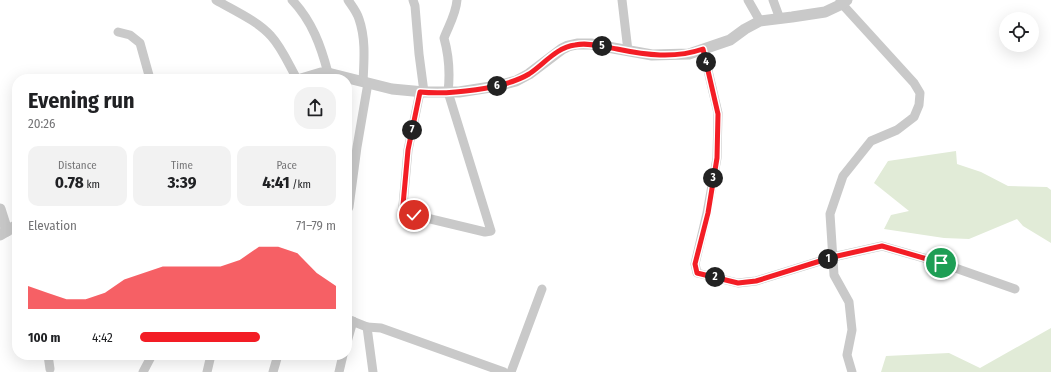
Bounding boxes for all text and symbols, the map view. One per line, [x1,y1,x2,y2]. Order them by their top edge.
map controls [999,12,1039,52]
button: locate [999,12,1039,52]
pin: 5 [592,36,612,56]
text: 5 [599,39,605,52]
pin: 4 [696,52,716,72]
text: 4 [703,55,709,68]
pin: 6 [487,76,507,96]
text: 6 [494,79,500,92]
text: Evening run [28,87,135,114]
button: share [294,87,336,129]
text: 20:26 [28,116,55,131]
pin: 7 [402,120,422,140]
text: 7 [410,123,414,136]
text: Distance [58,159,97,172]
text: Time [171,159,193,172]
text: Pace [276,159,297,172]
pin: 3 [703,168,723,188]
text: 3 [710,171,716,184]
text: 0.78 [55,172,84,193]
text: 3:39 [168,172,196,193]
text: 4:41 [262,172,290,193]
text: km [84,178,100,191]
text: /km [290,178,311,191]
pin [397,198,431,232]
icon: check [403,204,425,226]
text: Elevation [28,218,77,233]
text: 71–79 m [296,218,336,233]
pin [924,246,958,280]
pin: 1 [818,249,838,269]
text: 1 [826,252,830,265]
icon: arrive [930,252,952,274]
pin: 2 [705,267,725,287]
text: 2 [712,270,718,283]
text: 100 m [28,330,60,345]
text: 4:42 [92,330,113,345]

